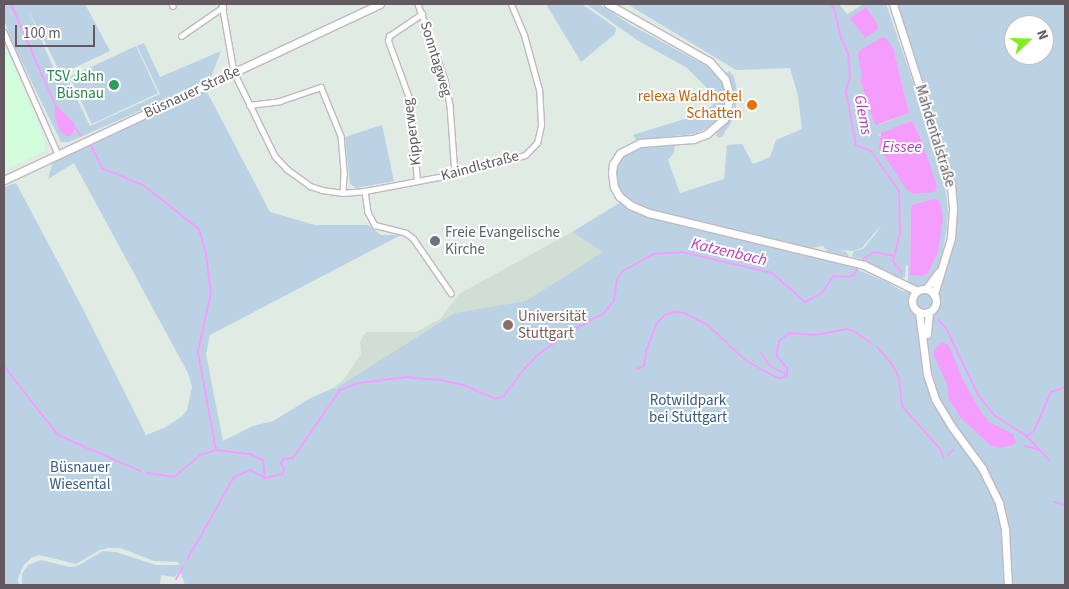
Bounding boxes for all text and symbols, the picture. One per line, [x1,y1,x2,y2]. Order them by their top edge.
scale bar [18,15,98,47]
north arrow [1004,15,1054,65]
street label: Sonntagweg [416,19,456,99]
text: 100 m [23,23,61,44]
text: N [1031,27,1053,43]
street label: Büsnauer Straße [141,62,243,122]
place label: TSV Jahn Büsnau [47,67,104,102]
marker: TSV Jahn Büsnau [108,79,120,91]
street label: Mahdentalstraße [911,83,959,189]
place label: relexa Waldhotel Schatten [638,87,742,122]
water label: Glems [850,94,876,136]
street label: Kipperweg [399,97,425,167]
marker: relexa Waldhotel Schatten [746,99,758,111]
water label: Eissee [882,137,922,157]
street label: Kaindlstraße [439,147,521,185]
place label: Freie Evangelische Kirche [445,223,560,258]
water label: Katzenbach [689,234,769,270]
marker: Freie Evangelische Kirche [429,235,441,247]
place label: Universität Stuttgart [518,307,586,342]
marker: Universität Stuttgart [502,319,514,331]
park label: Rotwildpark bei Stuttgart [649,391,727,426]
park label: Büsnauer Wiesental [50,458,110,493]

